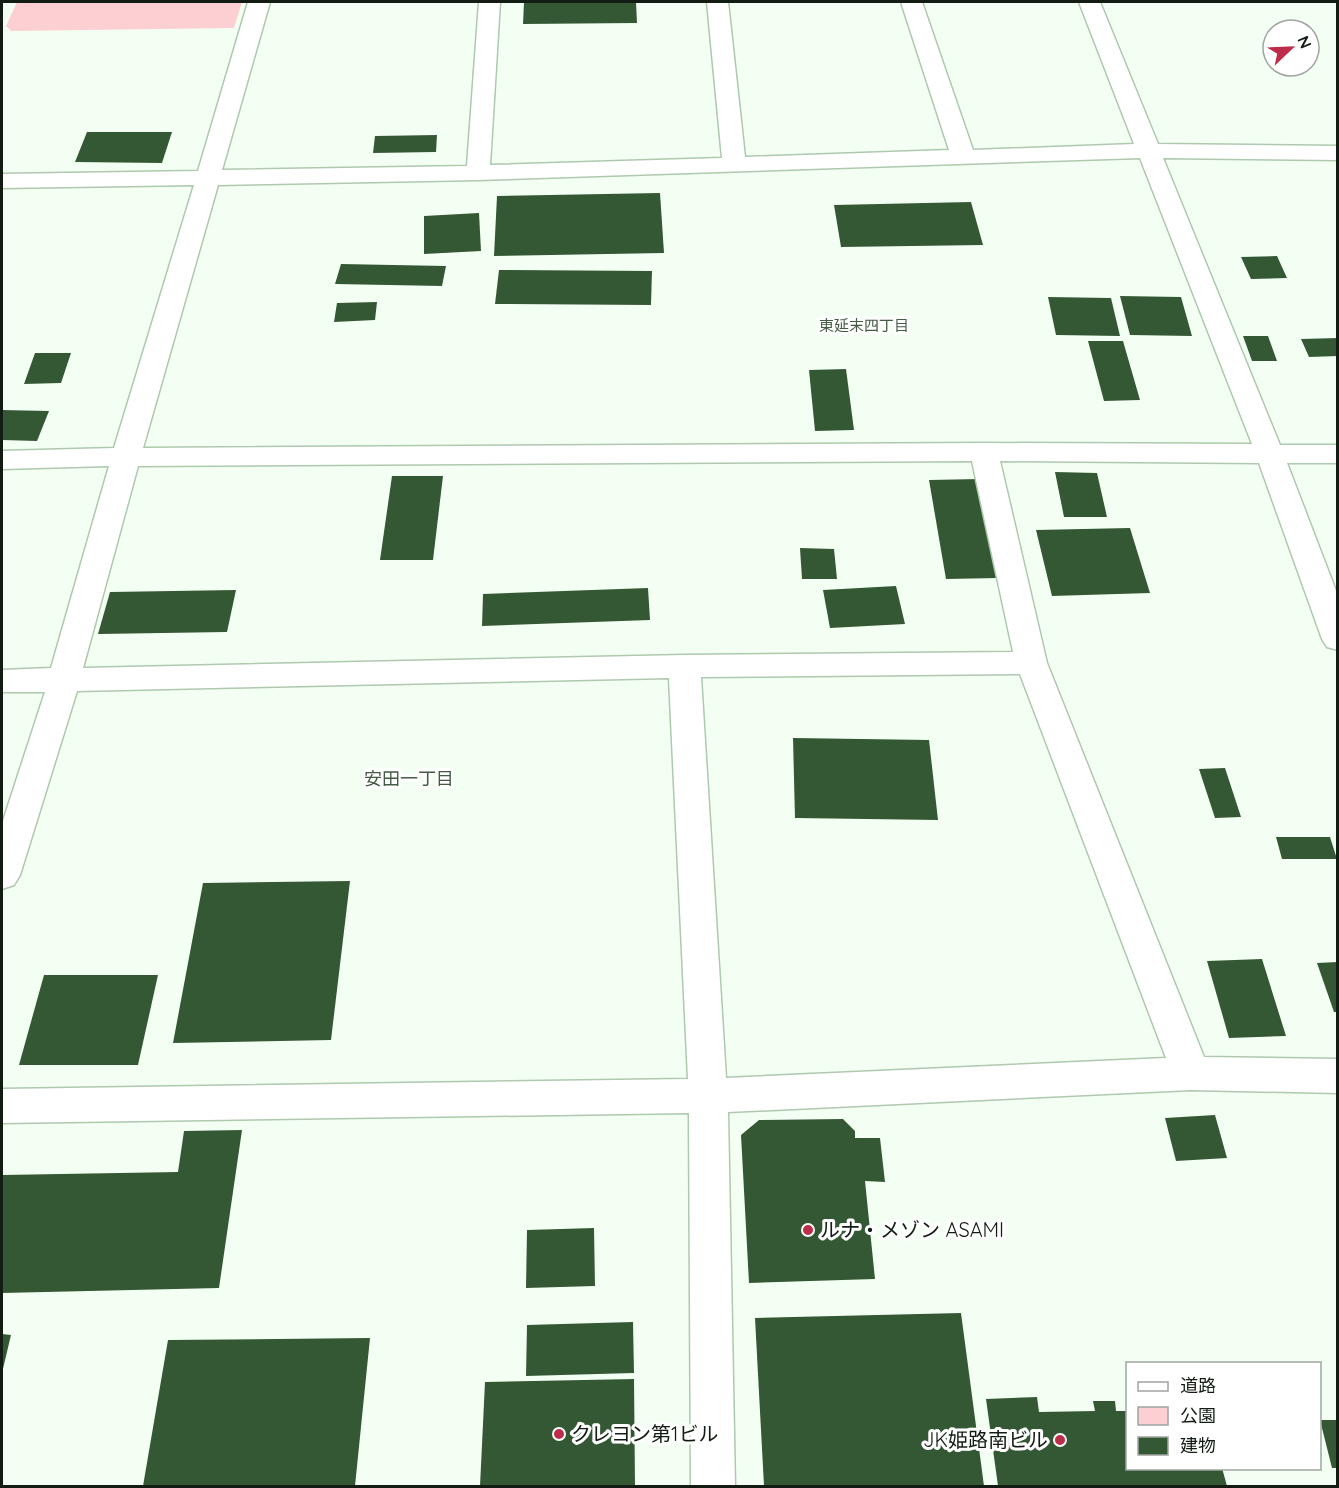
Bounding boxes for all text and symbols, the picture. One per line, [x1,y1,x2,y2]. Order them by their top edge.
north arrow [1261,18,1321,78]
text: N [1293,33,1316,51]
district label: 東延末四丁目 [819,316,909,335]
district label: 安田一丁目 [364,767,454,790]
place label: ルナ・メゾン ASAMI [820,1217,1004,1242]
marker: ルナ・メゾン ASAMI [801,1223,815,1237]
legend [1126,1362,1321,1470]
text: 道路 [1180,1374,1216,1397]
text: 公園 [1180,1404,1216,1427]
place label: クレヨン第1ビル [571,1421,718,1446]
marker: クレヨン第1ビル [552,1427,566,1441]
place label: JK姫路南ビル [923,1427,1048,1452]
marker: JK姫路南ビル [1053,1433,1067,1447]
text: 建物 [1180,1434,1216,1457]

